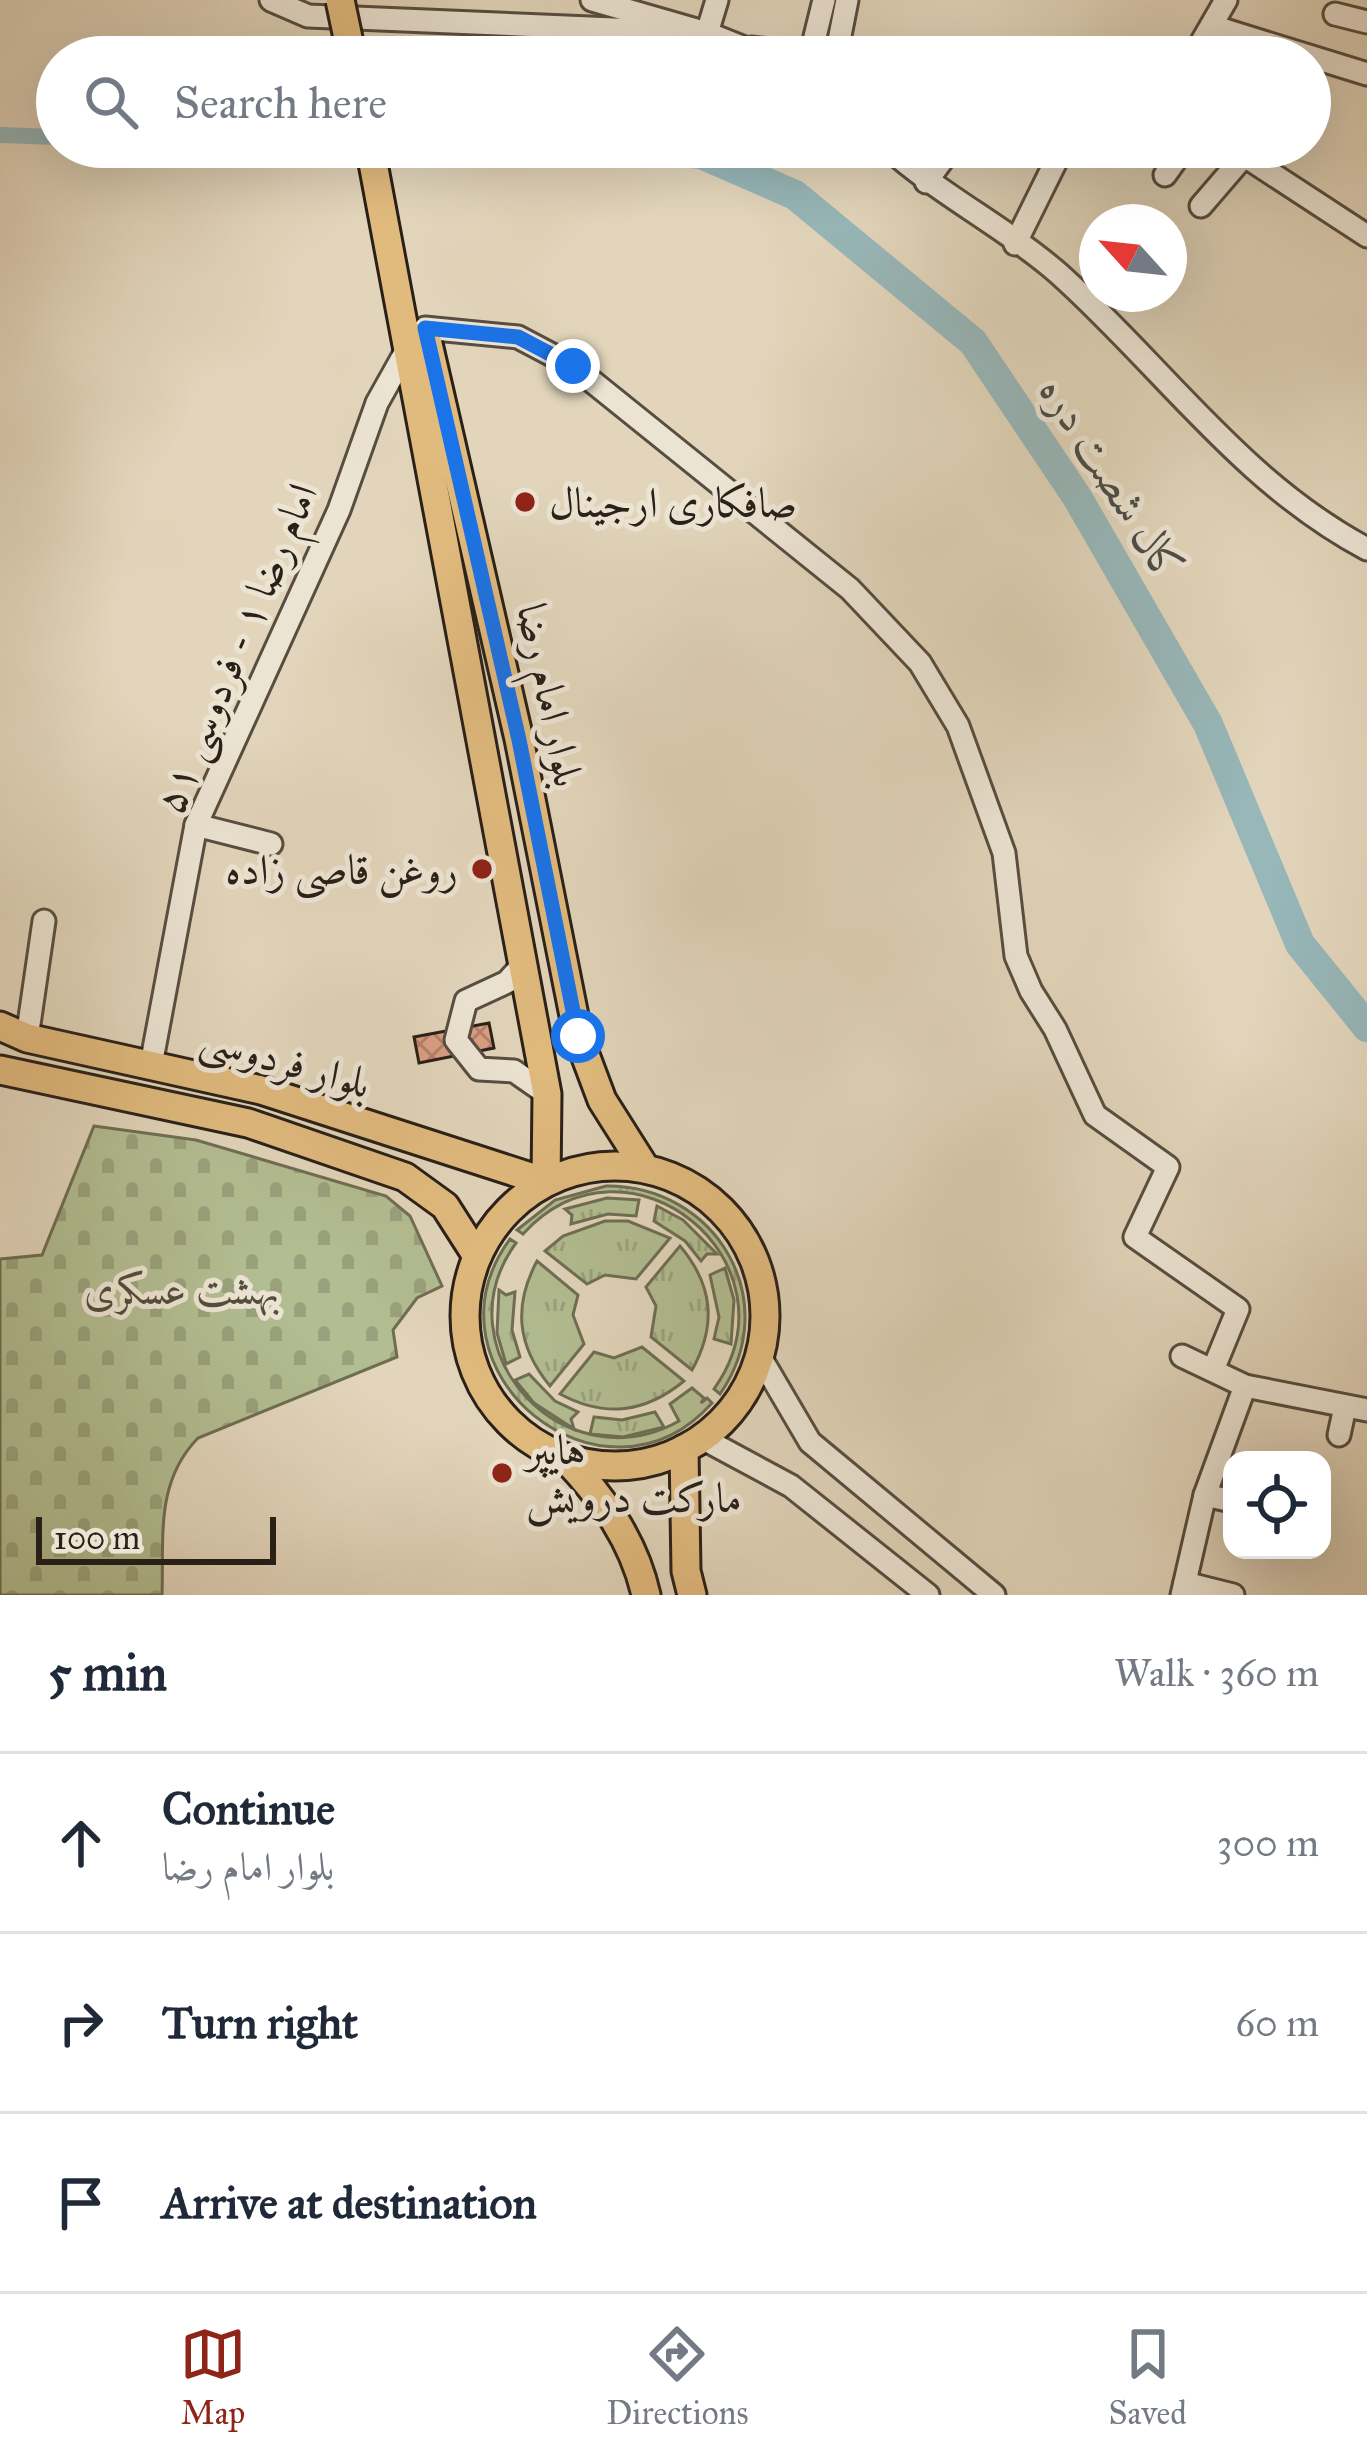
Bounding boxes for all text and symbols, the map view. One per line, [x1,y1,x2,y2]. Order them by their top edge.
search box [36,36,1331,168]
icon: search [78,69,144,135]
text: Search here [174,75,387,130]
north arrow [1079,204,1187,312]
route end [546,339,600,393]
water label: کال شصت دره [1028,366,1199,594]
street label: امام رضا ۱ - فردوسی ۵۱ [143,476,338,825]
place label: صافکاری ارجینال [549,477,797,529]
marker: صافکاری ارجینال [512,489,538,515]
street label: بلوار امام رضا [495,599,595,794]
place label: روغن قاصی زاده [225,844,458,899]
marker: روغن قاصی زاده [469,856,495,882]
route start [551,1009,605,1063]
street label: بلوار فردوسی [194,1012,377,1113]
park label: بهشت عسکری [84,1264,280,1317]
place label: هایپر مارکت درویش [522,1424,742,1527]
map controls [1223,1451,1331,1559]
button: locate [1223,1451,1331,1559]
marker: هایپر مارکت درویش [489,1460,515,1486]
scale bar [36,1511,276,1564]
text: 100 m [54,1518,140,1558]
text: 5 min [48,1642,167,1704]
text: Walk · 360 m [1114,1649,1319,1697]
text: Continue [162,1781,335,1836]
icon: ahead [48,1810,114,1876]
text: 300 m [1217,1819,1319,1867]
text: بلوار امام رضا [162,1843,334,1891]
icon: right [48,1990,114,2056]
text: Turn right [162,1995,358,2050]
text: 60 m [1235,1999,1319,2047]
icon: arrive [48,2170,114,2236]
text: Arrive at destination [162,2175,537,2230]
tab: Map [180,2321,246,2433]
tab: Directions [606,2321,748,2433]
tab: Saved [1109,2321,1187,2433]

